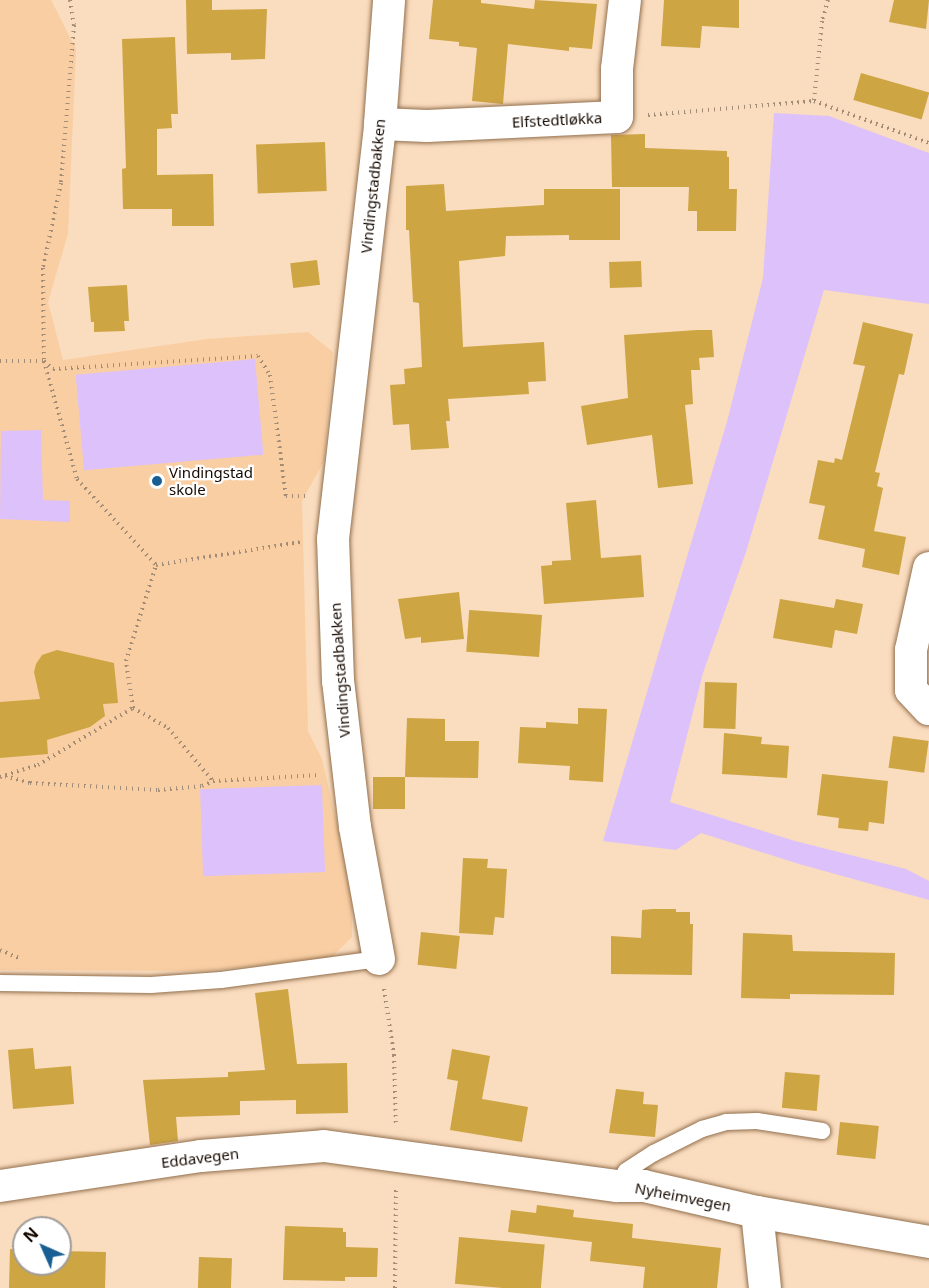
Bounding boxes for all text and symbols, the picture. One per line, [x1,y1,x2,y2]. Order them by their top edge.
street label: Elfstedtløkka [511,109,603,131]
street label: Vindingstadbakken [357,118,389,254]
place label: Vindingstad skole [169,463,253,498]
marker: Vindingstad skole [150,474,164,488]
street label: Vindingstadbakken [326,602,354,738]
street label: Eddavegen [160,1144,240,1172]
street label: Nyheimvegen [633,1179,733,1215]
north arrow [12,1216,72,1276]
text: N [18,1222,43,1247]

